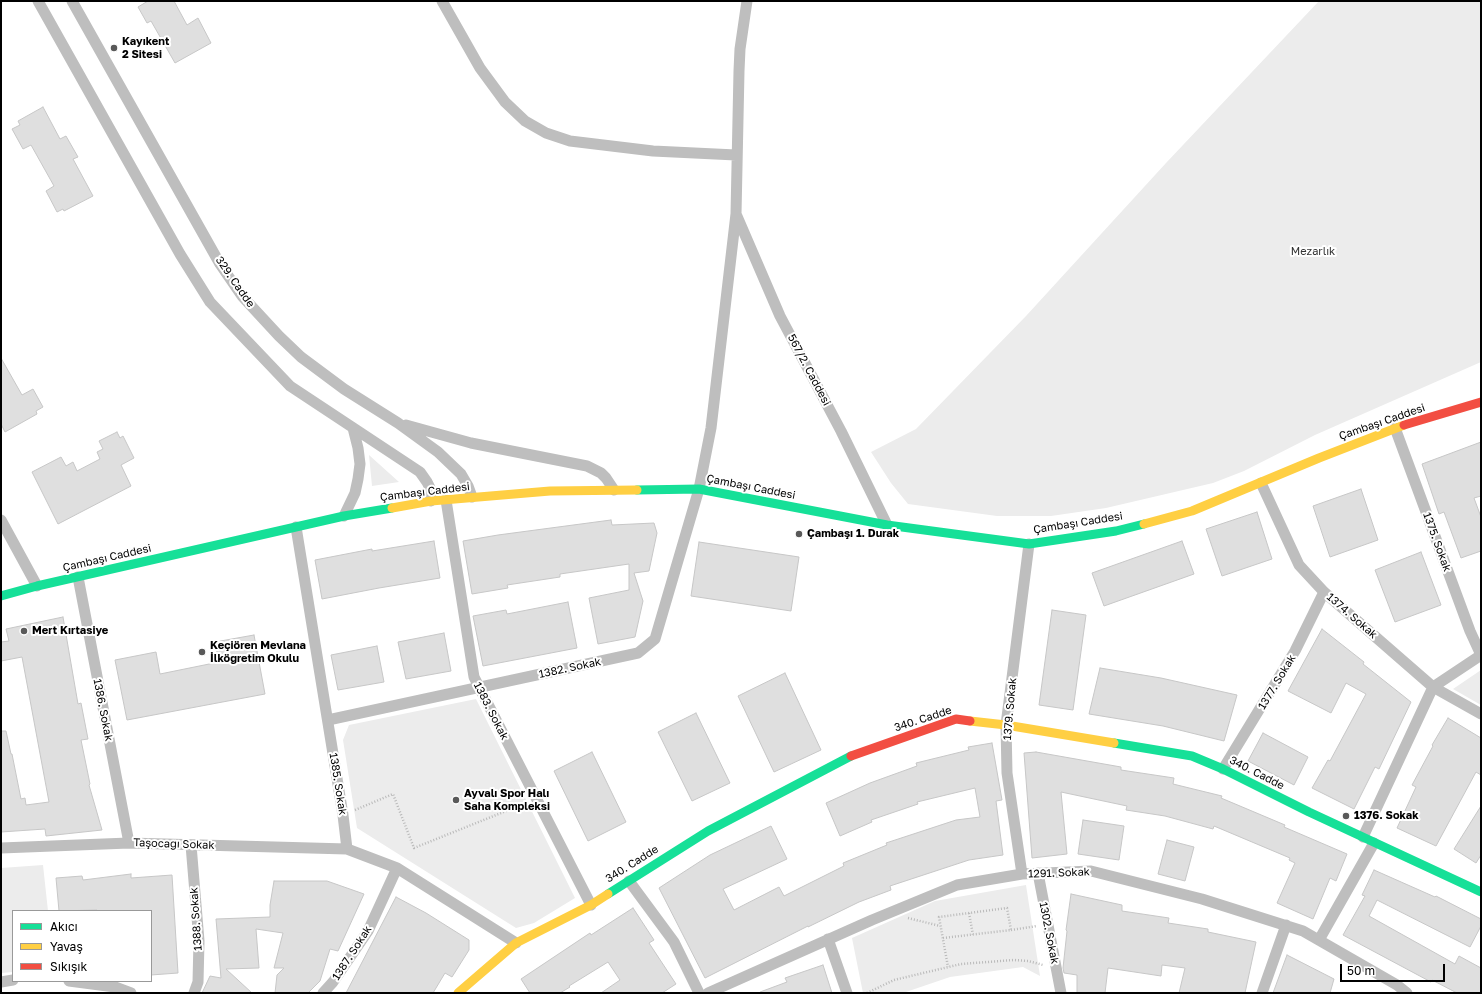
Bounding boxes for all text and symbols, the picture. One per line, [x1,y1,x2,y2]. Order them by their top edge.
place label: Kayıkent 2 Sitesi [122,35,169,61]
marker: Kayıkent 2 Sitesi [109,43,119,53]
park label: Mezarlık [1291,245,1335,259]
street label: 329. Cadde [213,254,257,310]
street label: 567/2. Caddesi [785,332,833,408]
street label: Çambaşı Caddesi [1337,401,1427,443]
street label: Çambaşı Caddesi [705,472,797,502]
street label: Çambaşı Caddesi [379,480,471,504]
street label: Çambaşı Caddesi [1032,509,1124,537]
street label: 1375. Sokak [1420,511,1454,573]
place label: Çambaşı 1. Durak [807,527,899,541]
marker: Çambaşı 1. Durak [794,529,804,539]
street label: Çambaşı Caddesi [62,541,152,575]
street label: 1374. Sokak [1324,591,1380,641]
place label: Mert Kırtasiye [32,624,108,638]
marker: Mert Kırtasiye [19,626,29,636]
place label: Keçiören Mevlana İlköğretim Okulu [210,639,306,665]
marker: Keçiören Mevlana İlköğretim Okulu [197,647,207,657]
street label: 1377. Sokak [1255,652,1299,712]
street label: 1382. Sokak [538,655,602,681]
street label: 1379. Sokak [1001,677,1019,741]
street label: 1386. Sokak [90,678,116,742]
street label: 1383. Sokak [471,680,511,742]
street label: 340. Cadde [893,704,953,734]
street label: 1385. Sokak [327,752,349,816]
street label: 340. Cadde [1227,754,1287,792]
place label: Ayvalı Spor Halı Saha Kompleksi [464,787,550,813]
marker: Ayvalı Spor Halı Saha Kompleksi [451,795,461,805]
place label: 1376. Sokak [1354,809,1419,823]
marker: 1376. Sokak [1341,811,1351,821]
street label: Taşocağı Sokak [133,836,215,852]
street label: 340. Cadde [603,843,661,885]
street label: 1291. Sokak [1028,865,1090,881]
street label: 1388. Sokak [187,887,205,951]
street label: 1302. Sokak [1036,901,1062,965]
legend [12,910,152,982]
text: Akıcı [50,919,78,934]
street label: 1387. Sokak [329,923,375,983]
text: Yavaş [50,939,83,954]
scale bar [1342,956,1447,982]
text: Sıkışık [50,959,87,974]
text: 50 m [1347,963,1375,978]

